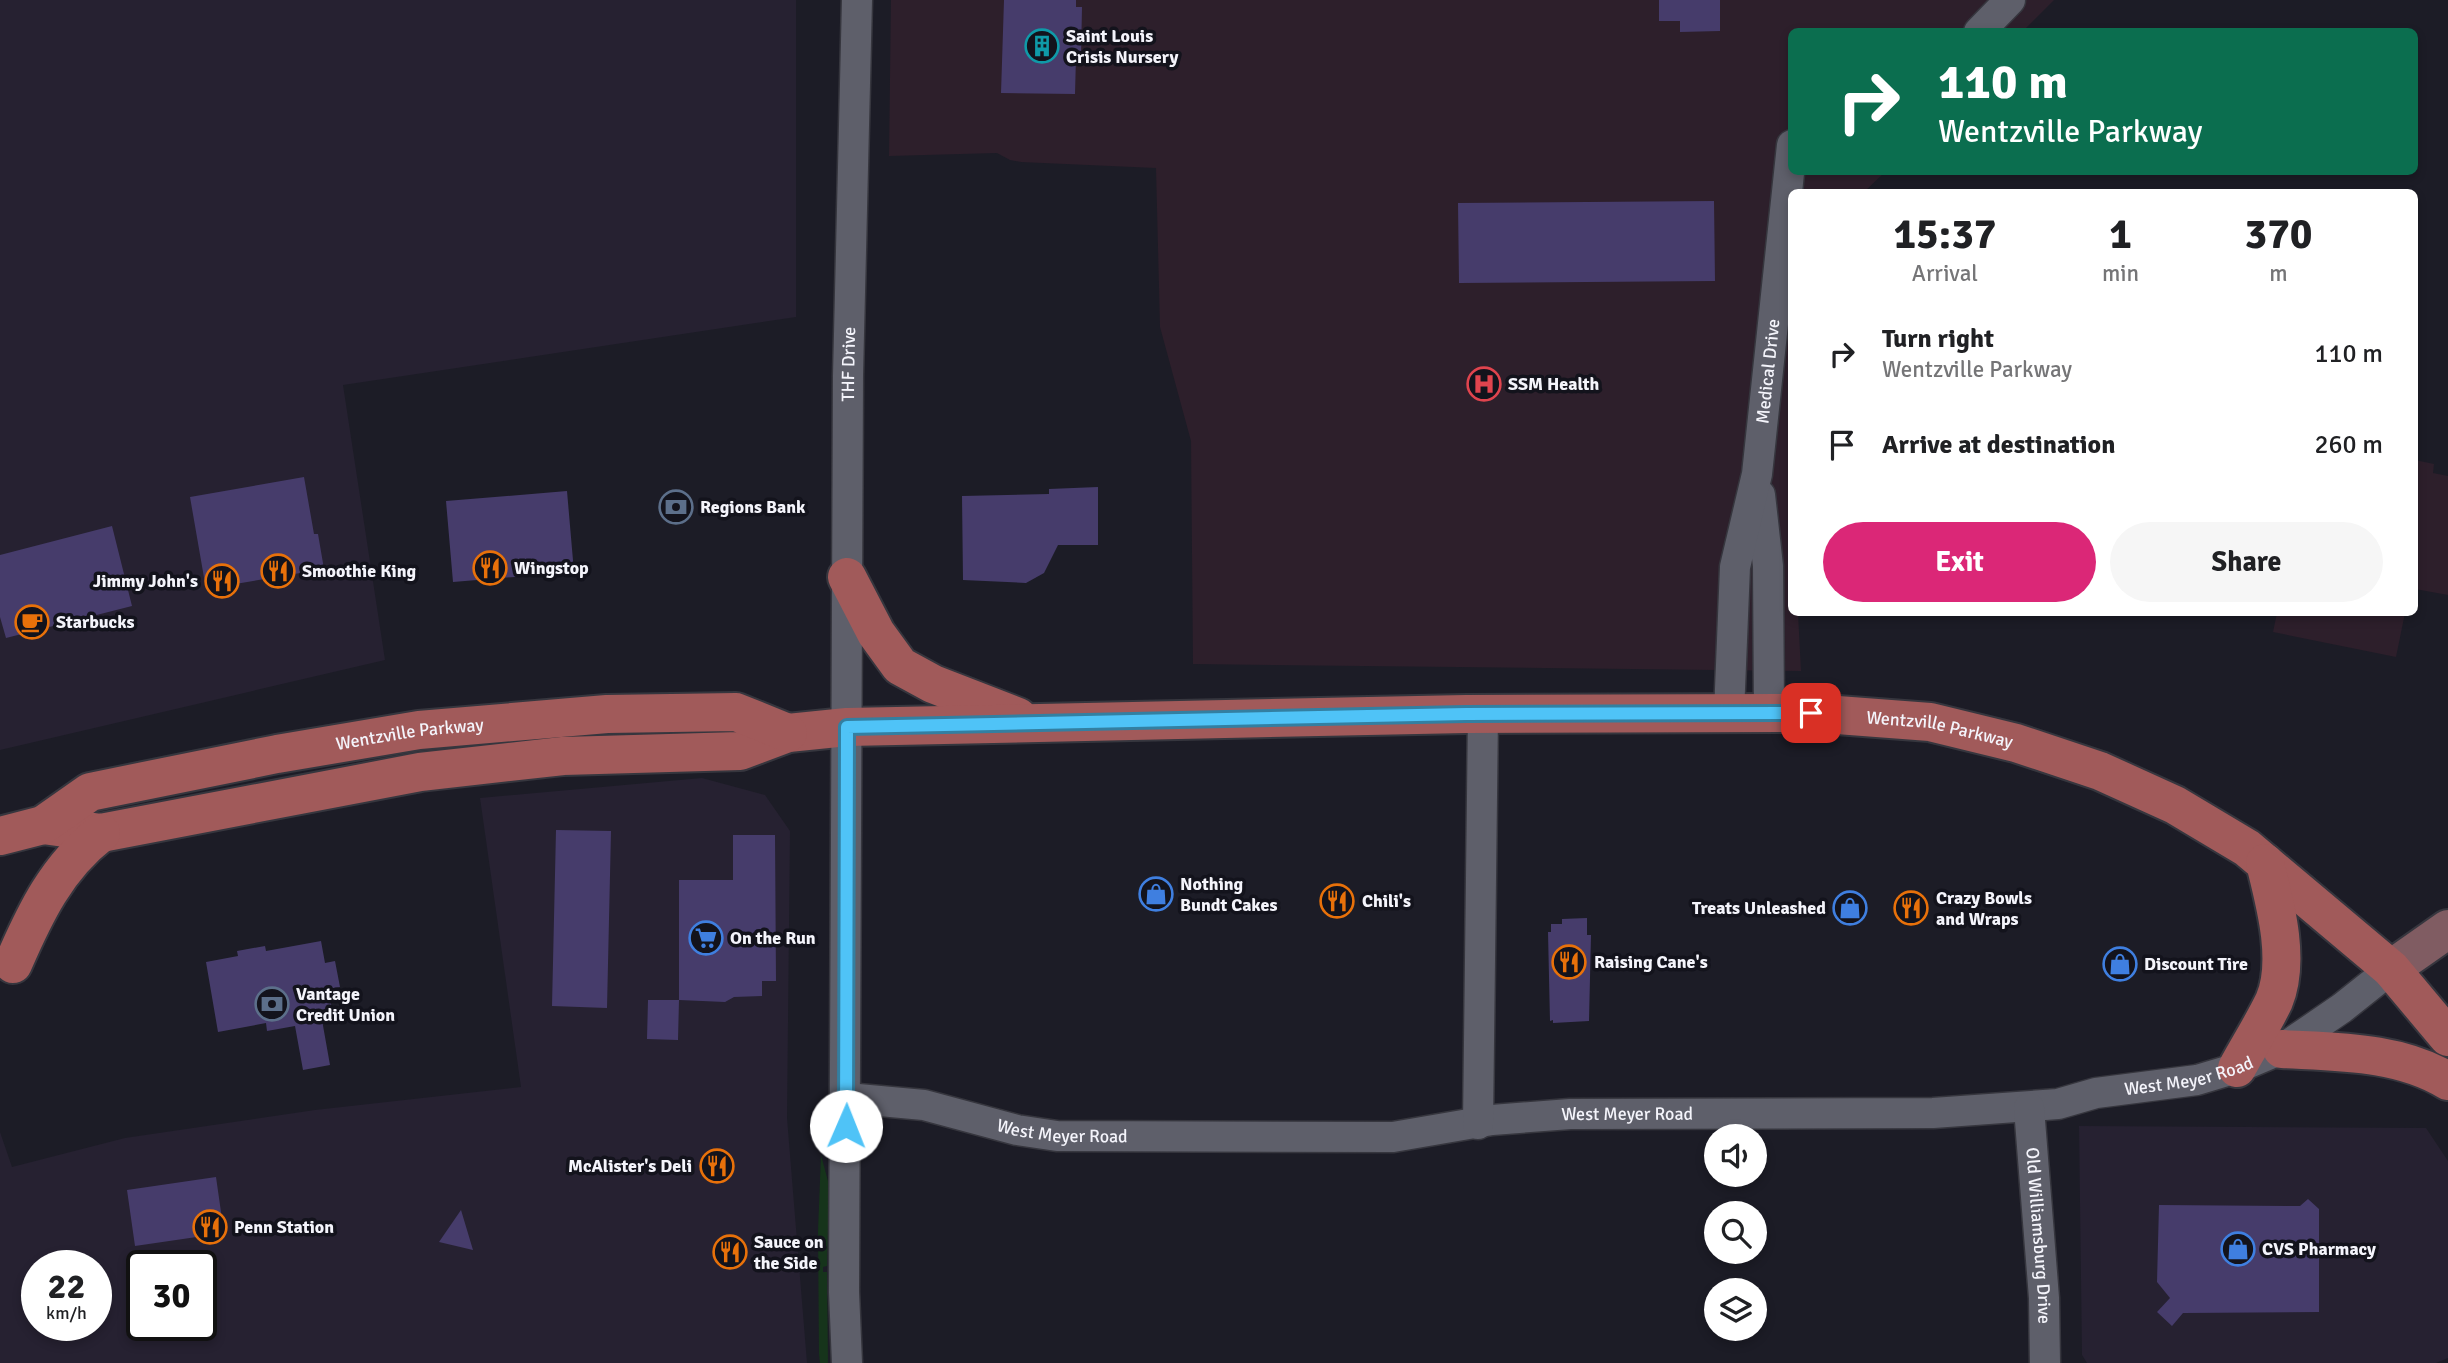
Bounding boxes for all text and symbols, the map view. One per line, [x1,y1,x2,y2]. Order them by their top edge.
place label: Saint Louis Crisis Nursery [1066,25,1178,68]
building icon: Saint Louis Crisis Nursery [1023,27,1061,65]
text: 110 m [1938,52,2068,112]
icon: right [1823,56,1914,147]
text: Wentzville Parkway [1938,112,2202,151]
text: 15:37 [1893,209,1997,260]
text: 1 [2109,209,2132,260]
text: 370 [2244,209,2313,260]
text: Arrival [1912,259,1978,288]
text: min [2102,259,2139,288]
text: m [2269,259,2288,288]
street label: Medical Drive [1751,318,1784,425]
text: Turn right [1882,323,1994,355]
street label: THF Drive [837,326,860,401]
icon: right [1823,335,1861,373]
text: 110 m [2314,338,2383,370]
text: Wentzville Parkway [1882,355,2072,384]
hospital icon: SSM Health [1465,365,1503,403]
place label: SSM Health [1508,373,1600,395]
icon: arrive [1823,426,1861,464]
text: Arrive at destination [1882,429,2115,461]
text: 260 m [2314,429,2383,461]
bank icon: Regions Bank [657,488,695,526]
place label: Regions Bank [700,496,806,518]
button: Exit [1823,522,2096,602]
button: Share [2110,522,2383,602]
restaurant icon: Wingstop [471,549,509,587]
restaurant icon: Smoothie King [259,552,297,590]
place label: Wingstop [514,557,589,579]
place label: Smoothie King [302,560,417,582]
restaurant icon: Jimmy John's [203,562,241,600]
place label: Jimmy John's [93,570,198,592]
cafe icon: Starbucks [13,603,51,641]
place label: Starbucks [56,611,135,633]
pin [1781,683,1841,743]
icon: arrive [1792,694,1830,732]
street label: Wentzville Parkway [1866,706,2016,753]
street label: Wentzville Parkway [334,713,485,755]
place label: Nothing Bundt Cakes [1180,873,1277,916]
shop icon: Nothing Bundt Cakes [1137,875,1175,913]
restaurant icon: Chili's [1318,882,1356,920]
place label: Crazy Bowls and Wraps [1936,887,2032,930]
shop icon: Treats Unleashed [1831,889,1869,927]
restaurant icon: Crazy Bowls and Wraps [1892,889,1930,927]
place label: Chili's [1362,890,1411,912]
place label: Treats Unleashed [1692,897,1826,919]
supermarket icon: On the Run [687,919,725,957]
place label: On the Run [730,927,816,949]
restaurant icon: Raising Cane's [1550,943,1588,981]
shop icon: Discount Tire [2101,945,2139,983]
place label: Raising Cane's [1594,951,1708,973]
place label: Discount Tire [2144,953,2248,975]
place label: Vantage Credit Union [296,983,395,1026]
bank icon: Vantage Credit Union [253,985,291,1023]
street label: West Meyer Road [2123,1051,2256,1100]
position arrow [809,1089,883,1163]
street label: West Meyer Road [1561,1103,1693,1126]
street label: West Meyer Road [994,1114,1128,1148]
map controls [1704,1124,1767,1341]
button: sound [1704,1124,1767,1187]
restaurant icon: McAlister's Deli [698,1147,736,1185]
street label: Old Williamsburg Drive [2021,1147,2055,1324]
place label: McAlister's Deli [568,1155,692,1177]
button: search [1704,1201,1767,1264]
restaurant icon: Penn Station [191,1208,229,1246]
place label: Penn Station [234,1216,334,1238]
shop icon: CVS Pharmacy [2219,1230,2257,1268]
place label: Sauce on the Side [753,1231,824,1274]
restaurant icon: Sauce on the Side [711,1233,749,1271]
place label: CVS Pharmacy [2262,1238,2376,1260]
speed limit sign: 30 [126,1250,217,1341]
text: 22 [48,1265,85,1308]
button: layers [1704,1278,1767,1341]
text: km/h [46,1302,87,1324]

